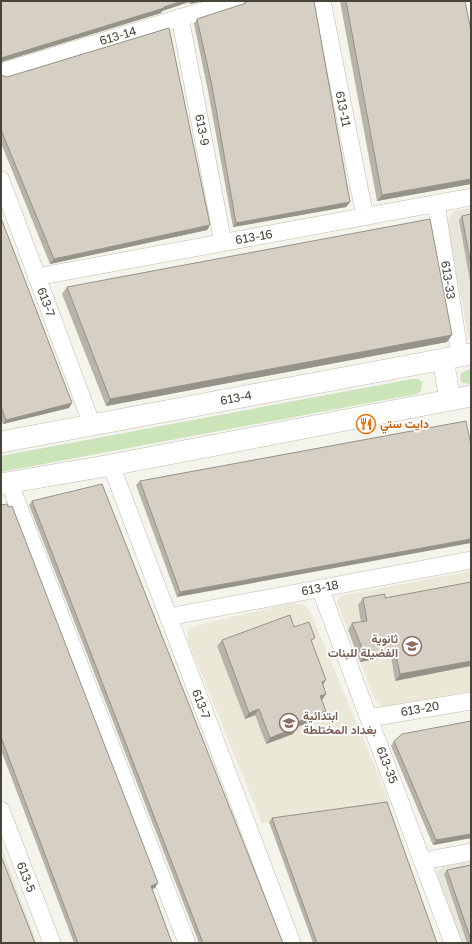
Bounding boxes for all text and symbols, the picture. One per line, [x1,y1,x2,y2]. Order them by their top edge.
street label: 613-14 [98,23,138,48]
street label: 613-11 [333,90,354,128]
street label: 613-9 [192,113,213,147]
street label: 613-16 [234,226,274,247]
street label: 613-33 [438,260,459,300]
street label: 613-7 [34,285,59,319]
street label: 613-4 [219,387,253,408]
restaurant icon: دايت ستي [355,413,377,435]
place label: دايت ستي [380,416,429,434]
street label: 613-18 [300,577,340,598]
place label: ثانوية الفضيلة للبنات [328,631,398,660]
school or university icon: ثانوية الفضيلة للبنات [401,635,423,657]
street label: 613-7 [189,687,214,721]
street label: 613-20 [399,698,440,719]
place label: ابتدائية بغداد المختلطة [303,708,377,737]
school or university icon: ابتدائية بغداد المختلطة [278,712,300,734]
street label: 613-35 [374,744,401,786]
street label: 613-5 [14,859,39,894]

